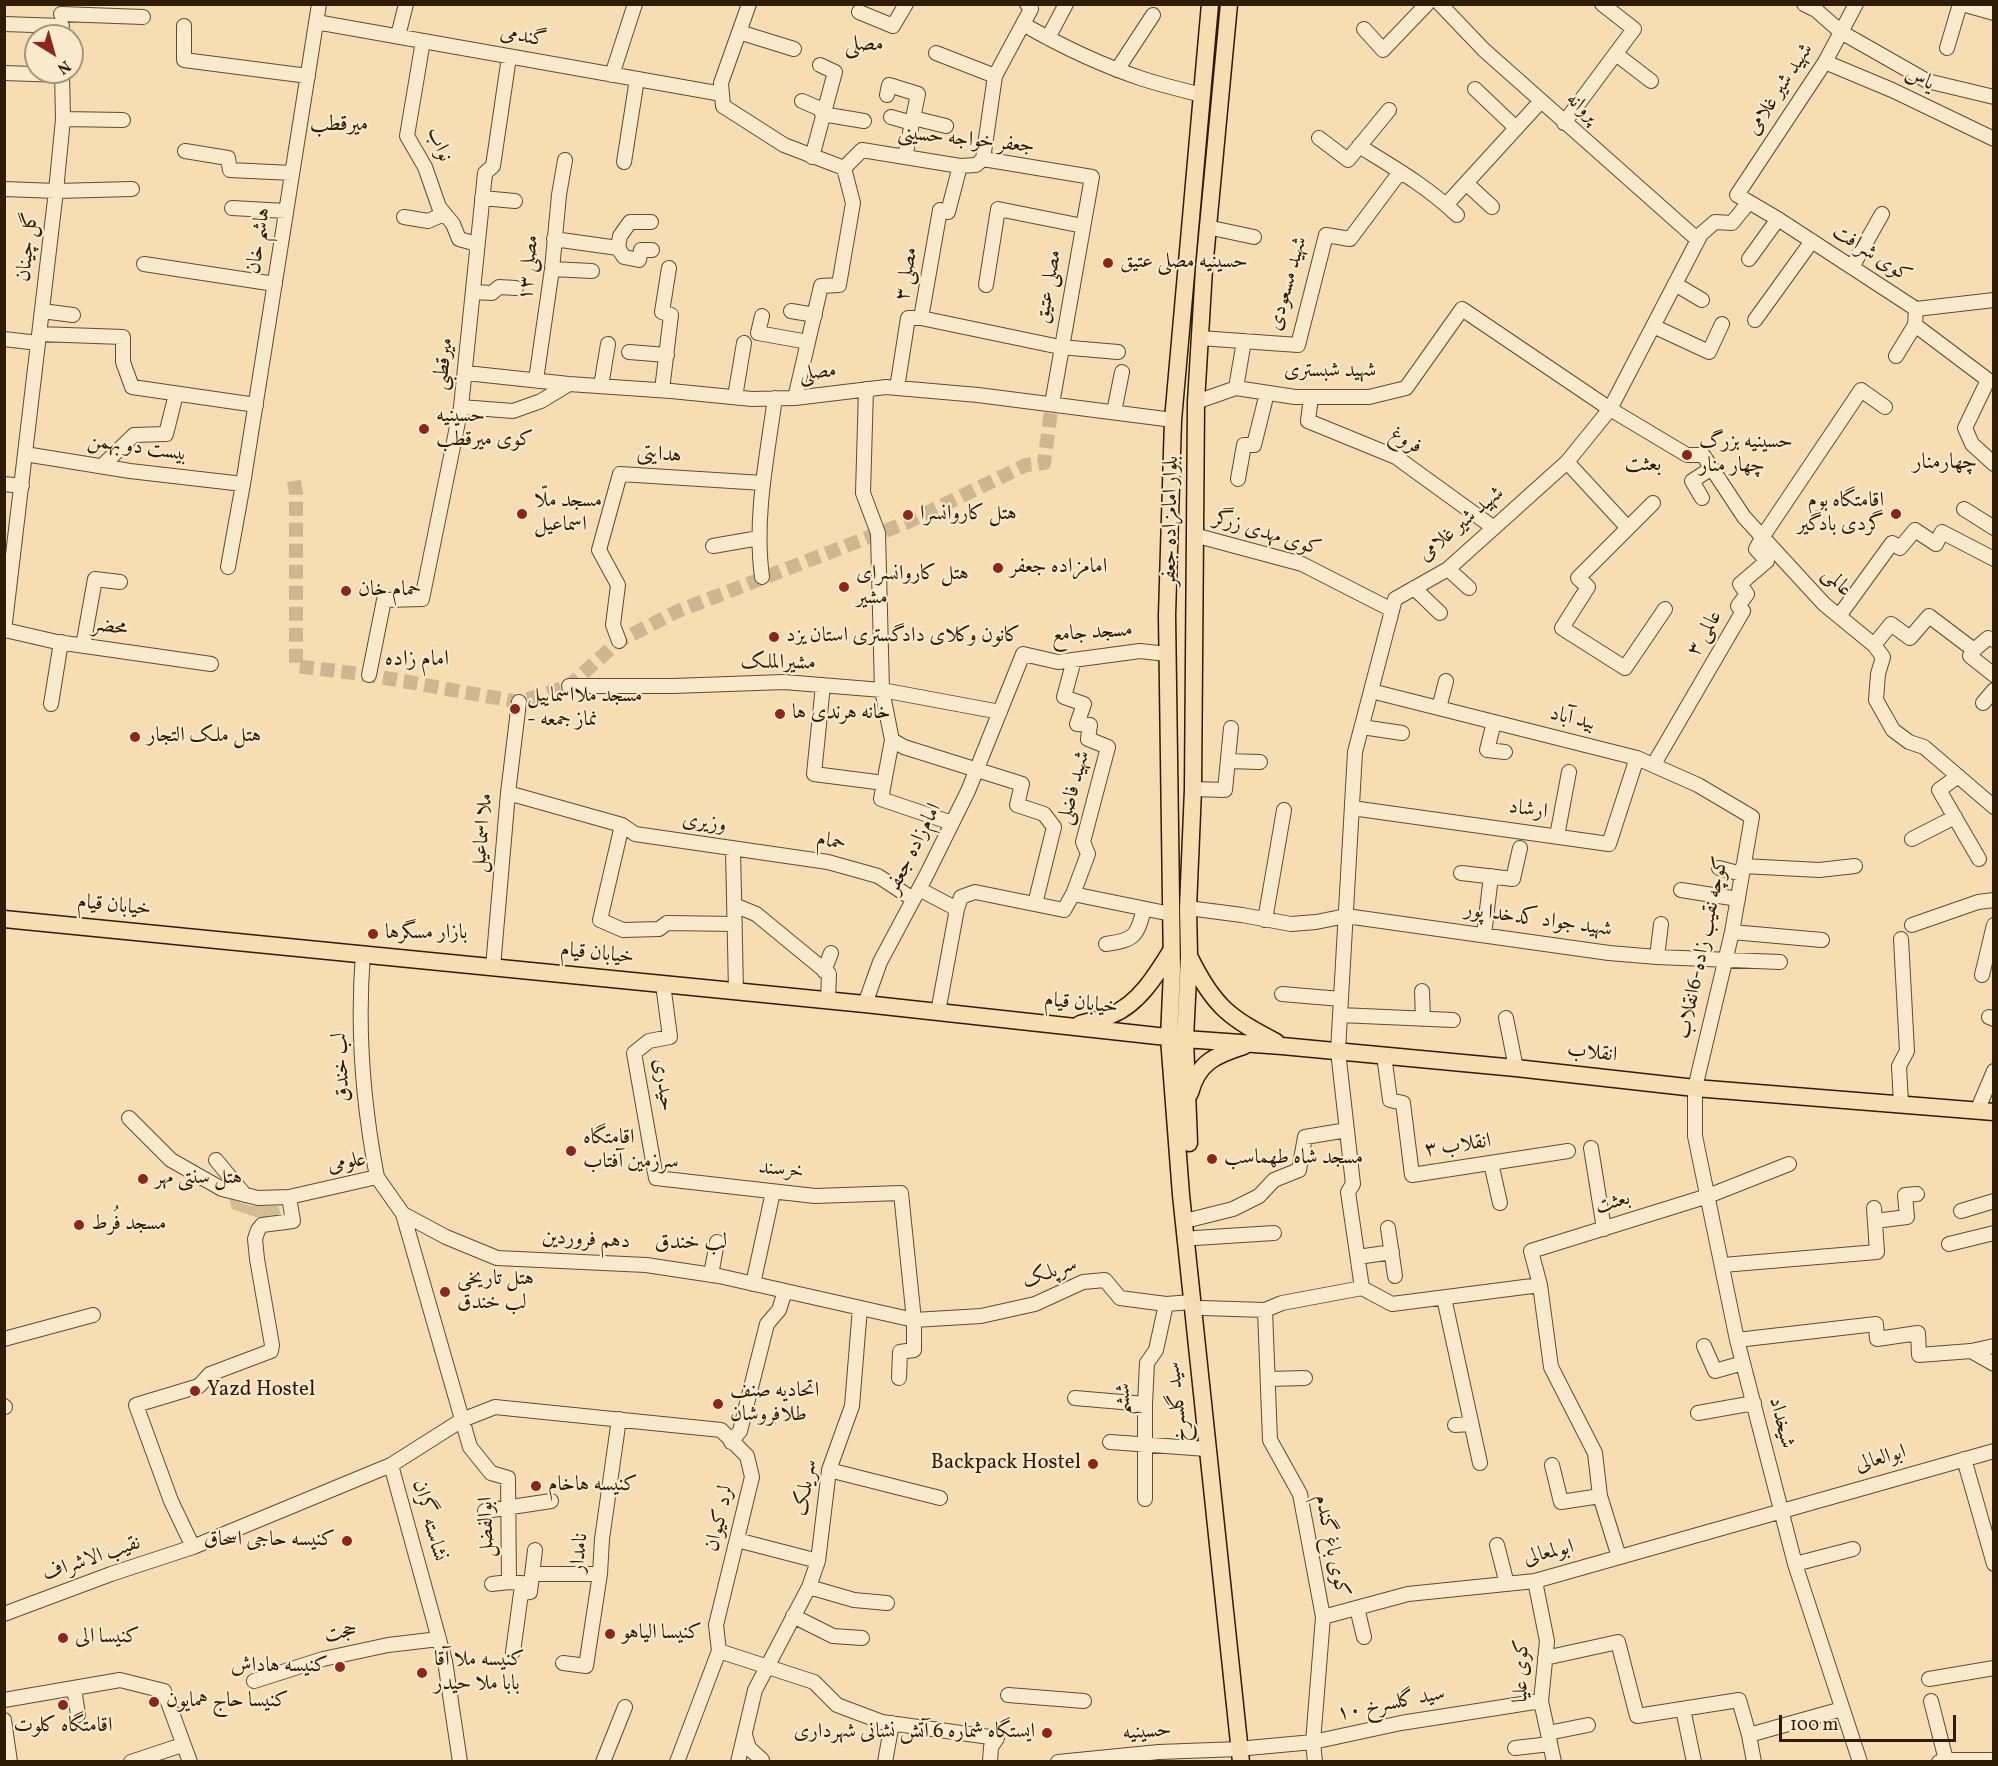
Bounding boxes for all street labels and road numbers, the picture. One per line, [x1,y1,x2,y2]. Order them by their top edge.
street label: گندمی [498,22,548,54]
street label: شهید شیر غلامی [1742,39,1820,141]
street label: یاس [1900,62,1938,98]
street label: پروانه [1560,88,1602,130]
street label: جعفر خواجه حسینی [896,121,1036,161]
street label: نواب [420,124,456,166]
street label: هاشم خان [242,206,278,276]
street label: گل چینان [12,211,46,283]
street label: کوی شرافت [1827,220,1915,290]
street label: مصلی ۱۳ [514,234,546,302]
street label: شهید مسعودی [1264,234,1314,334]
street label: مصلی ۳ [891,245,925,303]
street label: مصلی عتیق [1031,248,1069,326]
street label: میرقطبی [429,336,461,392]
street label: شهید شبستری [1284,359,1376,385]
street label: مصلی [798,360,838,388]
street label: فروغ [1384,423,1426,461]
street label: بیست دو بهمن [85,430,189,468]
street label: هدایتی [636,442,682,470]
street label: بلوار امامزاده جعفر [1158,456,1186,586]
street label: شهید شیر غلامی [1414,482,1510,568]
street label: کوی مهدی زرگر [1210,507,1324,563]
street label: عالمی [1816,563,1856,603]
street label: عالمی ۳ [1683,606,1729,662]
street label: محضر [91,613,129,643]
street label: مسجد جامع [1050,619,1134,649]
street label: مشیرالملک [740,651,816,677]
street label: بید آباد [1547,702,1597,738]
street label: شهید فاضلی [1053,748,1097,828]
street label: ملا اسماعیل [468,792,500,874]
street label: ارشاد [1507,796,1549,826]
street label: امام‌زاده جعفر [882,800,948,898]
street label: وزیری [680,808,728,840]
street label: حمام [814,828,848,858]
street label: کوچه نقیب زاده-6انقلاب [1672,855,1736,1041]
street label: خیابان قیام [76,891,152,923]
street label: شهید جواد کدخدا پور [1463,898,1613,944]
street label: خیابان قیام [559,939,635,971]
street label: خیابان قیام [1043,989,1119,1021]
street label: لب خندق [328,1031,358,1103]
street label: انقلاب [1565,1038,1619,1070]
street label: حیدری [646,1057,678,1113]
street label: انقلاب ۳ [1423,1130,1493,1164]
street label: علومی [326,1148,368,1180]
street label: خرسند [757,1156,805,1186]
street label: بعثت [1592,1187,1634,1221]
street label: دهم فروردین [541,1226,631,1256]
street label: سرپلک [1019,1253,1081,1295]
street label: سید گلسرخ [1162,1360,1196,1444]
street label: ششم [1112,1383,1138,1415]
street label: شیخداد [1761,1395,1799,1451]
street label: ابوالعالی [1853,1441,1909,1479]
street label: سریلک [790,1458,824,1518]
street label: نشاسته گران [405,1478,451,1564]
street label: لرد کیوان [701,1483,741,1555]
street label: کوی باغ گندم [1307,1493,1353,1599]
street label: ابوالفضل [475,1496,501,1558]
street label: نقیب الاشراف [40,1532,144,1588]
street label: نامدار [567,1532,595,1574]
street label: ابولمعالی [1521,1536,1577,1572]
street label: حجت [322,1618,360,1650]
street label: کوی علیا [1510,1639,1536,1703]
street label: سید گلسرخ ۱۰ [1335,1682,1447,1728]
street label: حسینیه [1122,1719,1172,1747]

